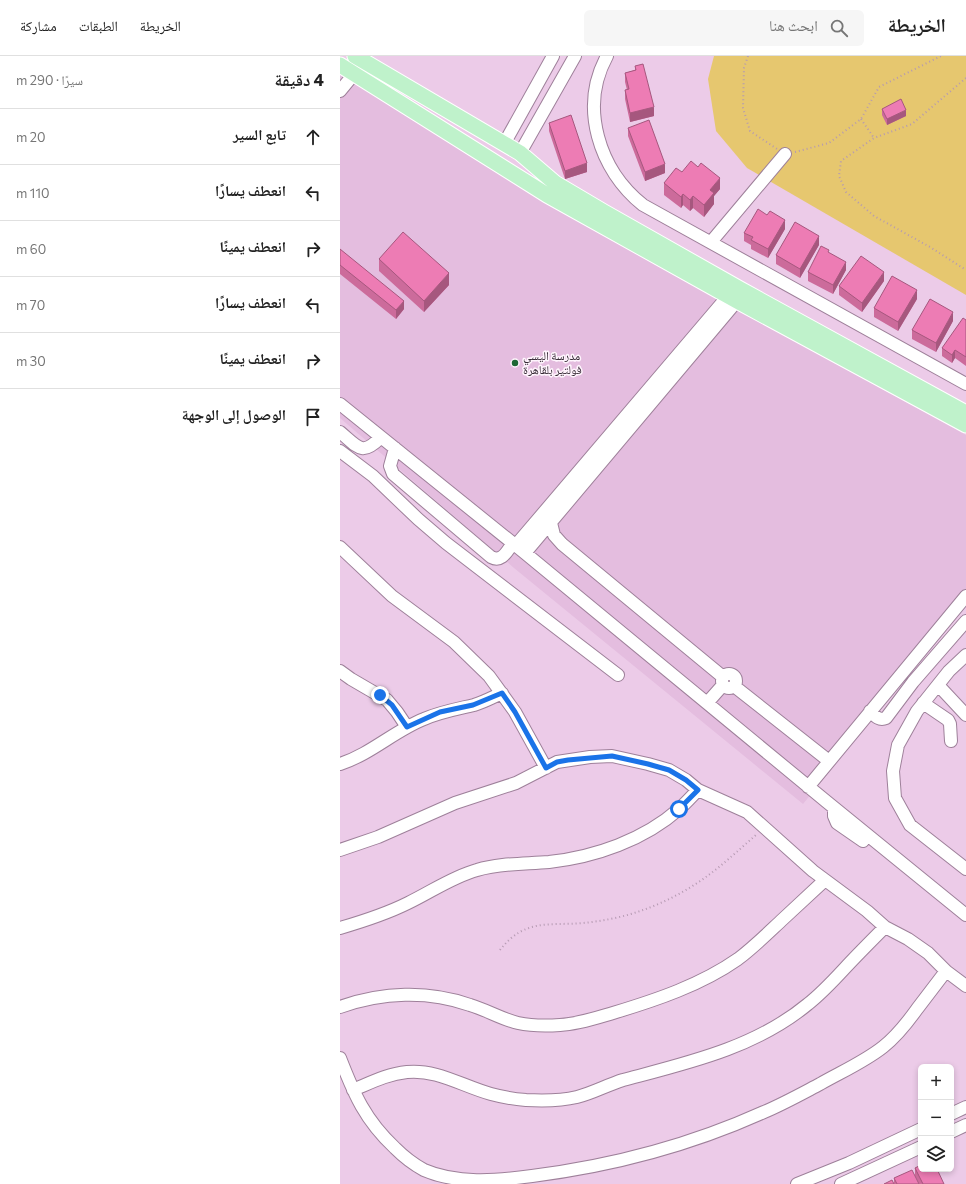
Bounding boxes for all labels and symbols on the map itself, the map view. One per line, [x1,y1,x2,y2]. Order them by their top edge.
place label: مدرسة اليسي فولتير بلقاهرة [523,348,582,377]
marker: مدرسة اليسي فولتير بلقاهرة [510,358,520,368]
route end [371,686,389,704]
route start [670,800,688,818]

